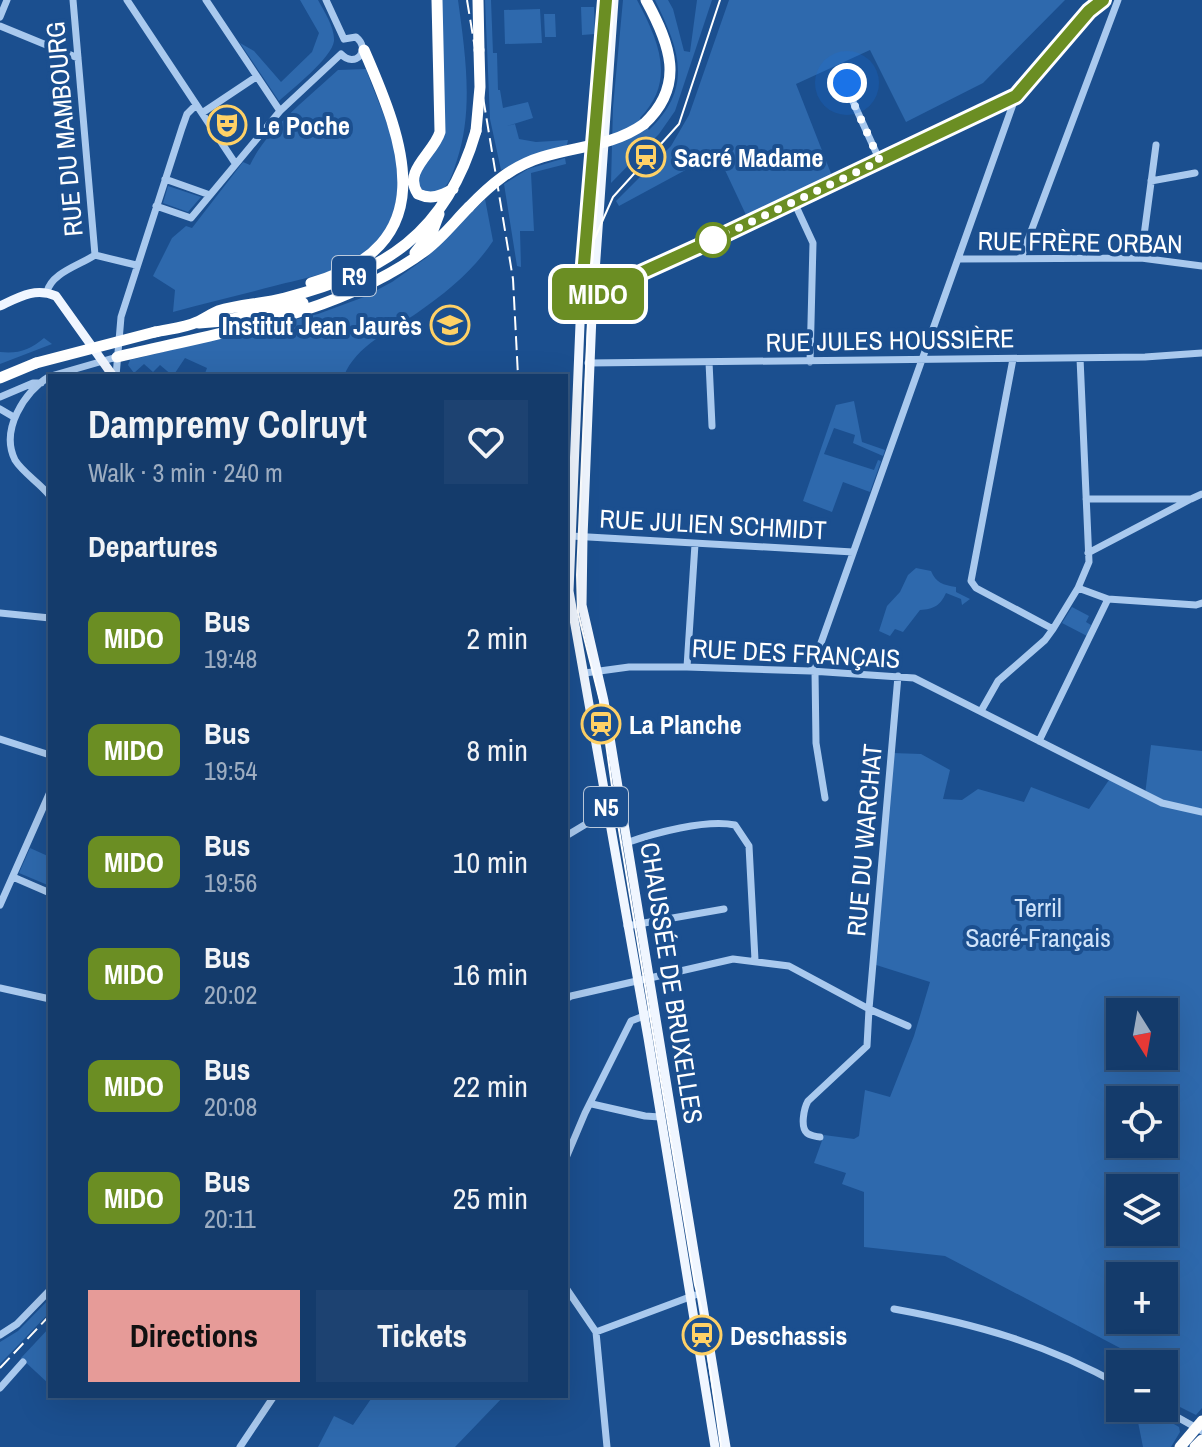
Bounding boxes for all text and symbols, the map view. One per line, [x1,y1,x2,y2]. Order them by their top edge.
street label: RUE DU MAMBOURG [37,20,91,238]
your location [827,63,867,103]
theatre icon: Le Poche [206,104,248,146]
place label: Le Poche [255,108,350,143]
station icon: Sacré Madame [625,136,667,178]
place label: Sacré Madame [674,140,823,175]
unlabelled marker [696,223,730,257]
street label: RUE FRÈRE ORBAN [977,223,1183,261]
road number: R9 [332,256,376,296]
line badge: MIDO [542,268,654,320]
text: MIDO [568,275,628,313]
school or university icon: Institut Jean Jaurès [429,304,471,346]
place label: Institut Jean Jaurès [222,308,422,343]
street label: RUE JULES HOUSSIÈRE [765,320,1015,360]
text: Dampremy Colruyt [88,399,367,450]
button: heart [444,400,528,484]
text: Walk · 3 min · 240 m [88,455,283,490]
street label: RUE JULIEN SCHMIDT [599,501,827,547]
text: Departures [88,526,218,566]
text: Bus [204,601,250,641]
text: 2 min [466,618,528,658]
text: MIDO [104,619,164,657]
street label: RUE DES FRANÇAIS [691,630,901,676]
text: 19:48 [204,641,257,676]
station icon: La Planche [580,703,622,745]
place label: La Planche [629,707,742,742]
text: Bus [204,713,250,753]
text: 8 min [466,730,528,770]
text: MIDO [104,731,164,769]
street label: RUE DU WARCHAT [838,742,890,938]
text: 19:54 [204,753,257,788]
road number: N5 [584,787,628,827]
text: Bus [204,825,250,865]
street label: CHAUSSÉE DE BRUXELLES [632,840,712,1126]
text: 10 min [453,842,528,882]
text: MIDO [104,843,164,881]
text: 19:56 [204,865,257,900]
park label: Terril Sacré-Français [965,890,1111,955]
text: Bus [204,937,250,977]
text: 16 min [453,954,528,994]
text: MIDO [104,955,164,993]
text: 20:02 [204,977,257,1012]
north arrow [1106,998,1178,1070]
map controls [1106,998,1178,1422]
text: Bus [204,1049,250,1089]
text: 22 min [453,1066,528,1106]
text: MIDO [104,1067,164,1105]
button: locate [1106,1086,1178,1158]
text: 20:08 [204,1089,257,1124]
text: Bus [204,1161,250,1201]
button: layers [1106,1174,1178,1246]
text: 25 min [453,1178,528,1218]
text: MIDO [104,1179,164,1217]
text: 20:11 [204,1201,256,1236]
button: + [1106,1262,1178,1334]
button: Directions [88,1290,300,1382]
button: Tickets [316,1290,528,1382]
station icon: Deschassis [681,1314,723,1356]
place label: Deschassis [730,1318,847,1353]
button: − [1106,1350,1178,1422]

